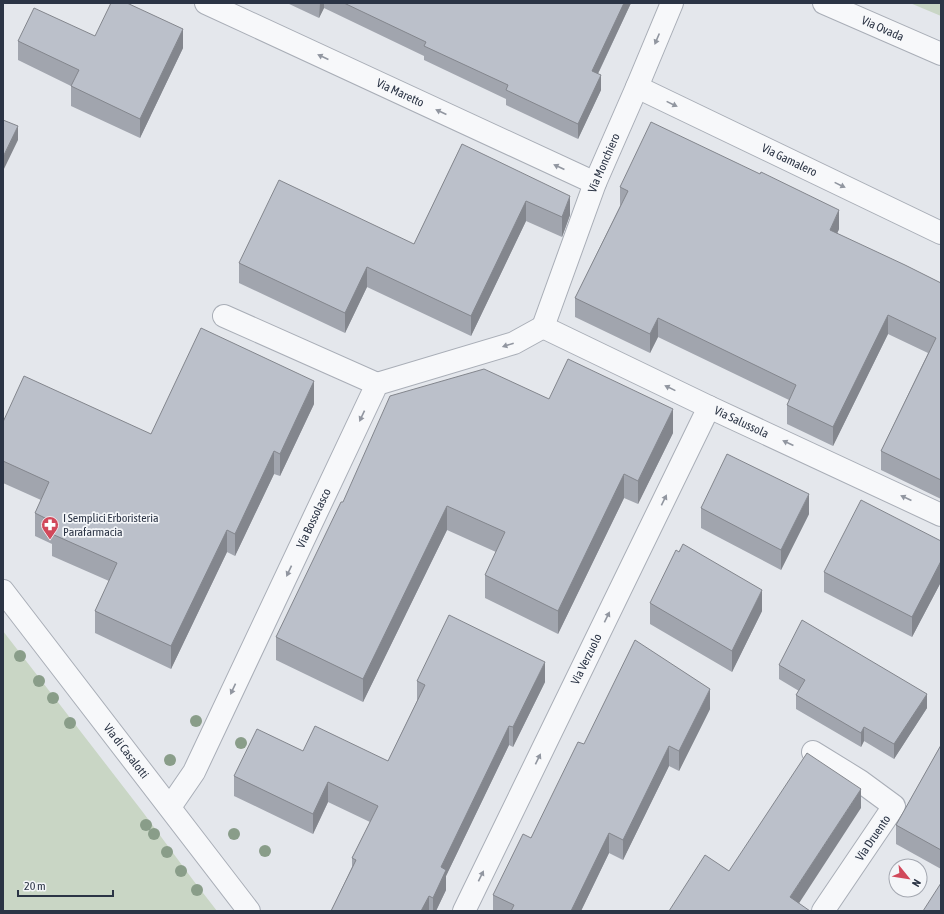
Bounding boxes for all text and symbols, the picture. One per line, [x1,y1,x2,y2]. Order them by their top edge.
street label: Via Ovada [859,13,906,44]
one-way arrow [654,33,661,45]
one-way arrow [318,54,329,60]
street label: Via Maretto [374,76,427,110]
one-way arrow [666,101,678,107]
one-way arrow [436,109,447,115]
street label: Via Monchiero [585,131,623,194]
street label: Via Gamalero [759,141,820,180]
one-way arrow [553,163,565,169]
one-way arrow [834,182,846,188]
one-way arrow [502,342,514,348]
one-way arrow [665,385,676,391]
street label: Via Salussola [712,403,771,441]
one-way arrow [359,410,365,421]
one-way arrow [782,440,793,446]
street label: Via Bossolasco [294,486,334,550]
one-way arrow [661,494,667,506]
one-way arrow [900,495,911,501]
place label: I Semplici Erboristeria Parafarmacia [63,511,159,539]
pharmacy icon: I Semplici Erboristeria Parafarmacia [40,515,60,540]
one-way arrow [286,566,292,577]
one-way arrow [604,611,610,623]
street label: Via Verzuolo [568,631,605,687]
one-way arrow [230,683,236,694]
street label: Via di Casalotti [101,721,152,781]
one-way arrow [535,753,541,765]
street label: Via Druento [853,812,894,864]
north arrow [888,858,928,898]
one-way arrow [478,870,484,882]
scale bar [18,872,113,898]
text: N [910,877,923,889]
text: 20 m [24,879,46,893]

